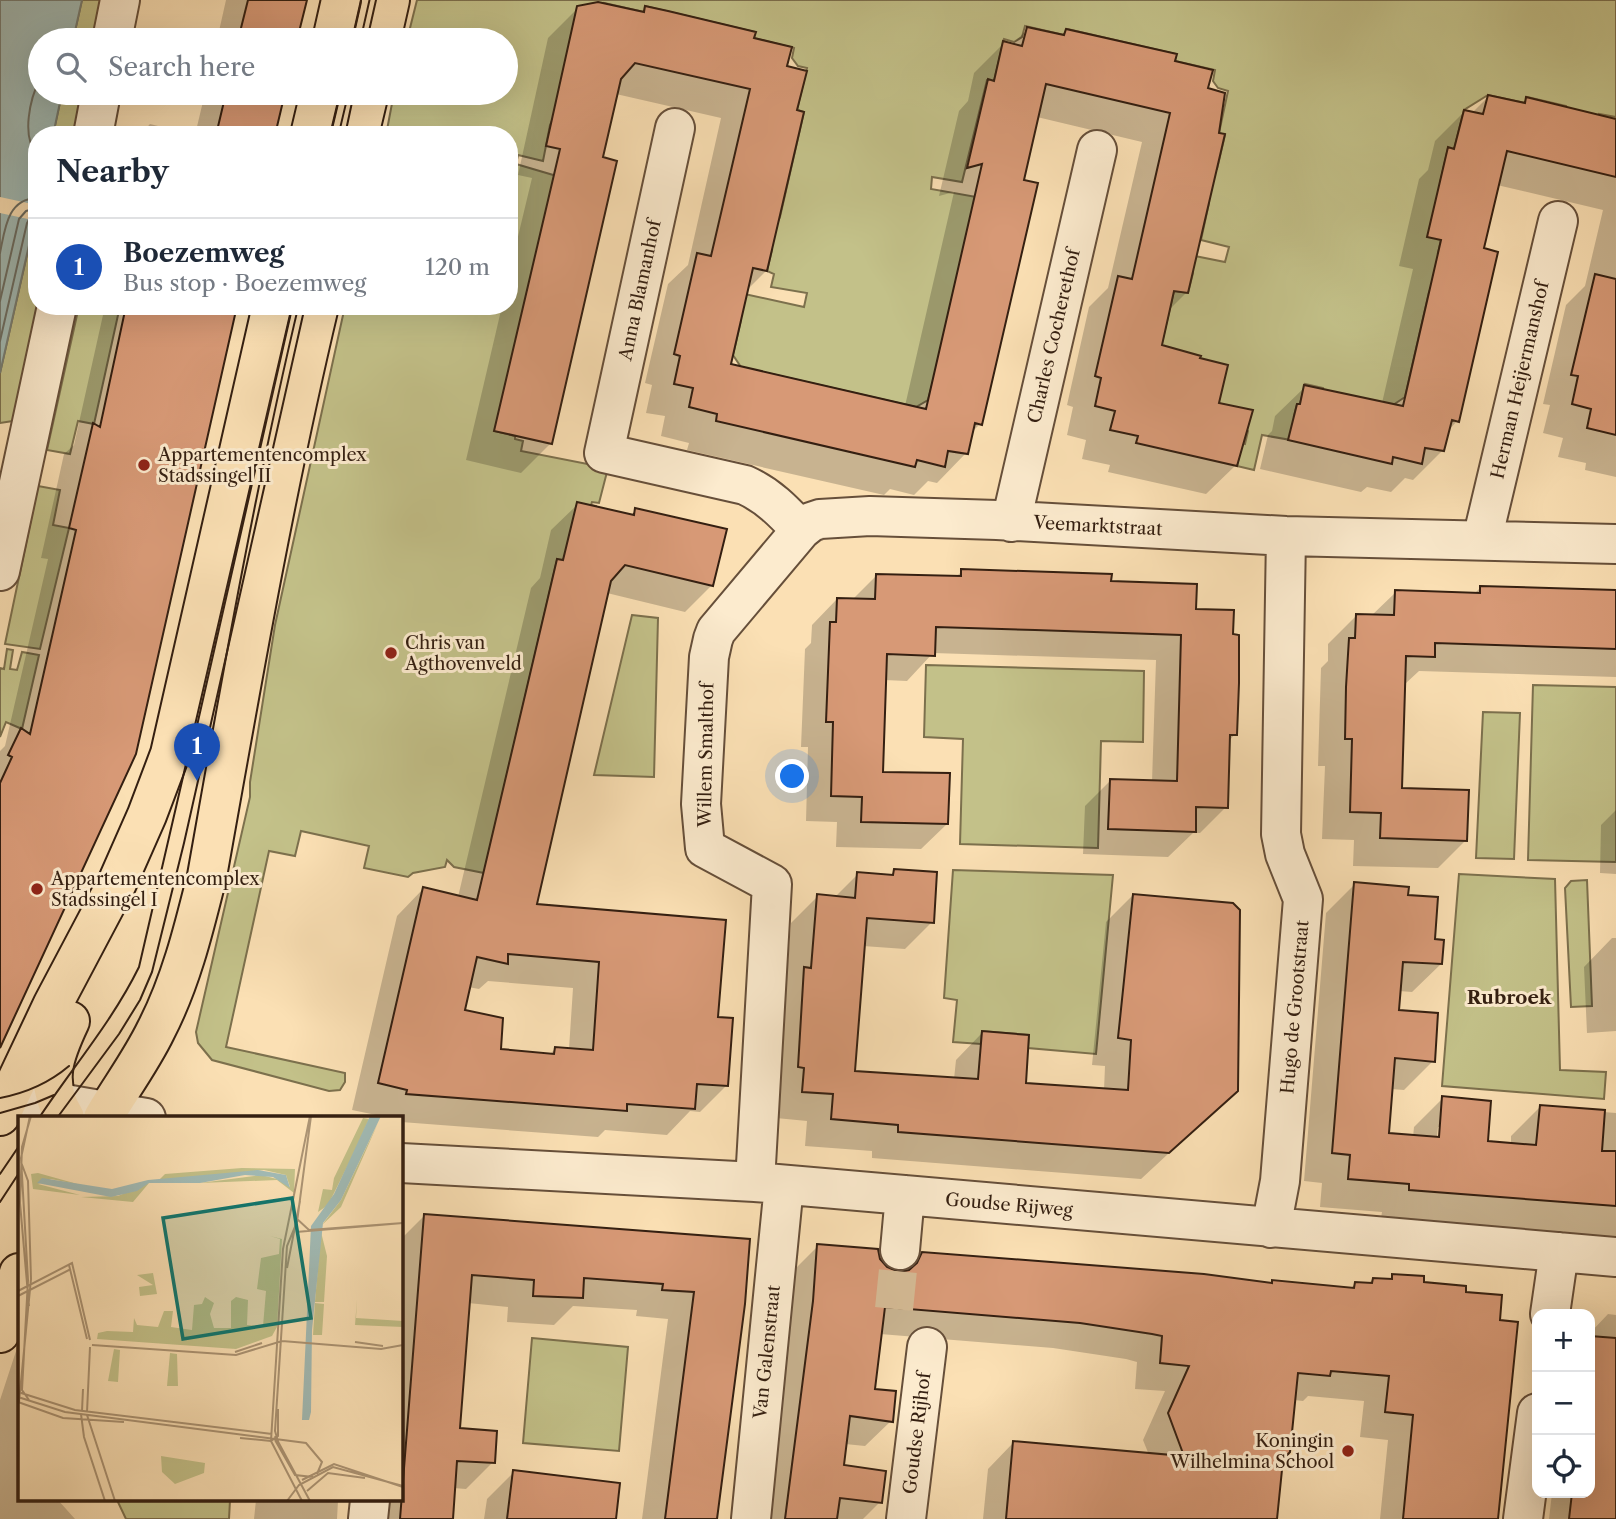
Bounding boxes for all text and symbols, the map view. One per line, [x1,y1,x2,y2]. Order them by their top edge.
search box [28,28,518,105]
icon: search [52,48,90,86]
text: Search here [108,51,255,83]
text: Nearby [56,153,169,190]
street label: Anna Blamanhof [614,215,666,363]
text: Boezemweg [123,237,285,269]
street label: Charles Cocherethof [1023,244,1085,425]
text: 1 [74,253,84,281]
text: 120 m [425,253,490,281]
text: Bus stop · Boezemweg [123,269,366,297]
street label: Herman Heijermanshof [1487,276,1554,481]
place label: Appartementencomplex Stadssingel II [157,444,367,487]
marker: Appartementencomplex Stadssingel II [136,457,152,473]
street label: Veemarktstraat [1032,512,1164,540]
place label: Chris van Agthovenveld [404,632,522,675]
marker: Chris van Agthovenveld [383,645,399,661]
street label: Willem Smalthof [694,680,718,829]
pin: 1 [174,723,220,781]
your location [775,759,809,793]
place label: Appartementencomplex Stadssingel I [50,868,260,911]
marker: Appartementencomplex Stadssingel I [29,881,45,897]
street label: Hugo de Grootstraat [1276,918,1314,1095]
district label: Rubroek [1467,986,1552,1009]
inset map [18,1116,402,1502]
street label: Goudse Rijweg [944,1188,1074,1222]
street label: Van Galenstraat [749,1283,785,1421]
map controls [1532,1309,1595,1498]
button: + [1532,1309,1595,1372]
street label: Goudse Rijhof [899,1368,936,1495]
button: − [1532,1372,1595,1435]
place label: Koningin Wilhelmina School [1169,1430,1334,1473]
button: locate [1532,1435,1595,1498]
marker: Koningin Wilhelmina School [1340,1443,1356,1459]

